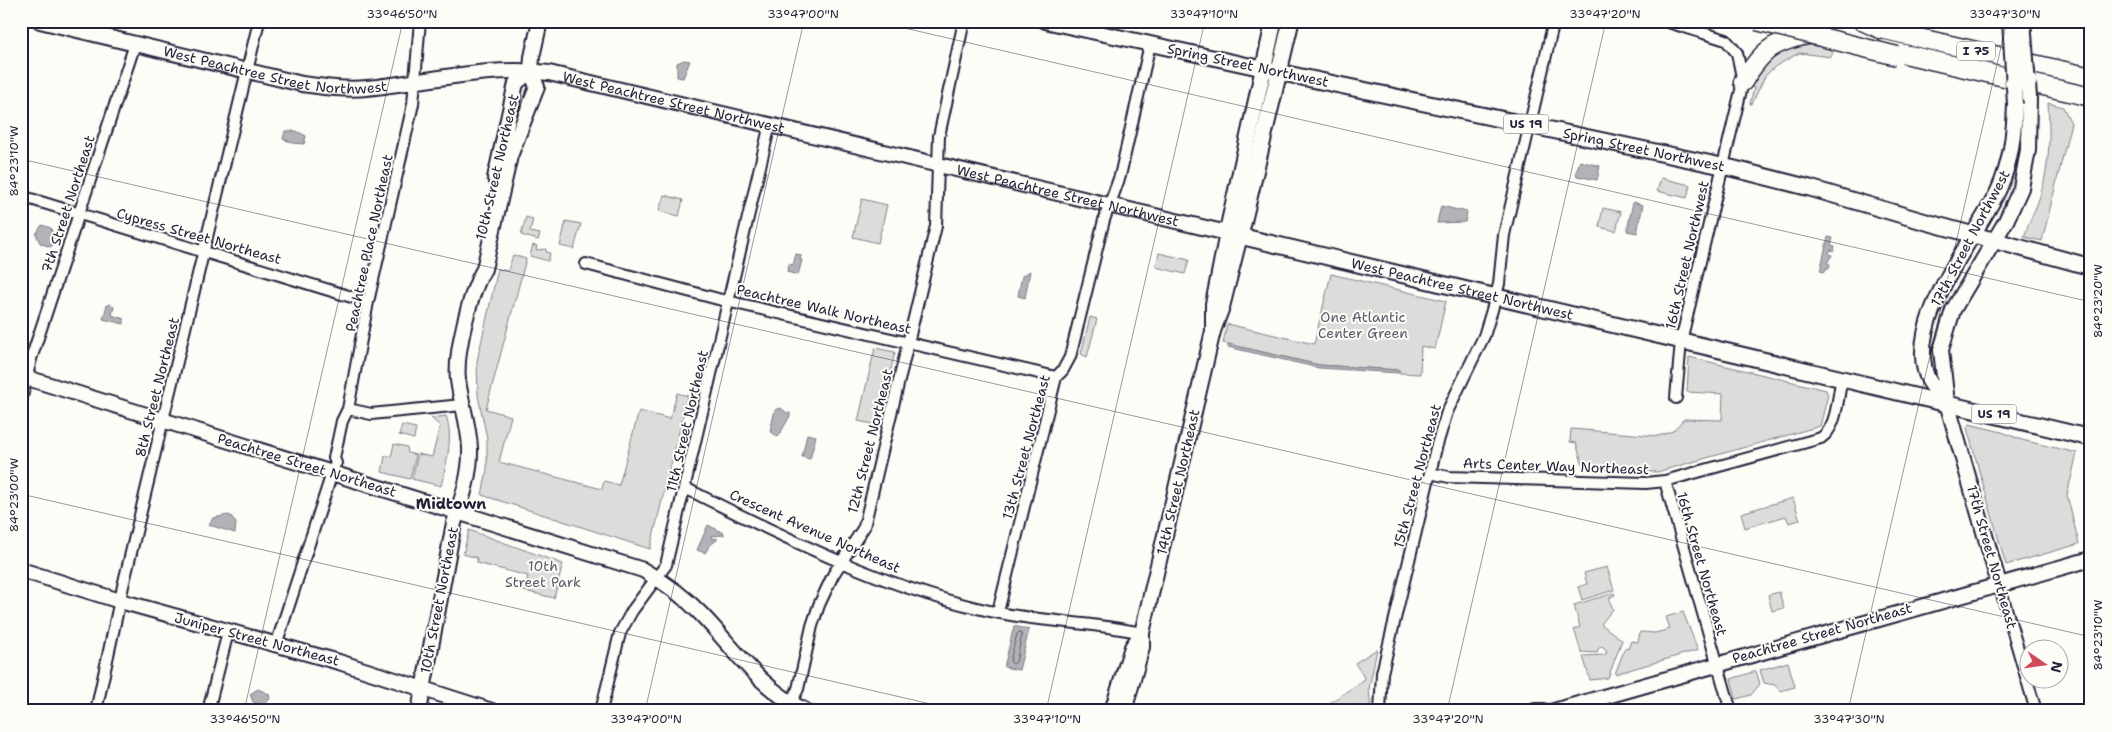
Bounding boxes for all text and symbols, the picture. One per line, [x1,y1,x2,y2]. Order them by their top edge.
text: 33°46'50"N [367,6,437,22]
text: 33°47'00"N [767,6,839,22]
text: 33°47'10"N [1170,6,1238,22]
text: 33°47'20"N [1569,6,1641,22]
text: 33°47'30"N [1969,6,2041,22]
street label: Spring Street Northwest [1166,39,1330,91]
road number: I 75 [1957,41,1995,60]
street label: West Peachtree Street Northwest [161,42,388,98]
street label: West Peachtree Street Northwest [561,68,787,137]
street label: 10th Street Northeast [471,92,523,242]
road number: US 19 [1504,115,1548,134]
street label: Spring Street Northwest [1561,124,1726,175]
text: 84°23'10"W [6,125,22,197]
street label: 7th Street Northeast [37,133,99,275]
street label: Peachtree Place Northeast [341,153,397,333]
street label: West Peachtree Street Northwest [955,161,1181,230]
street label: 17th Street Northwest [1926,167,2014,309]
street label: 16th Street Northwest [1661,179,1713,331]
street label: Cypress Street Northeast [115,204,283,268]
street label: West Peachtree Street Northwest [1349,254,1575,324]
text: 84°23'20"W [2090,264,2106,338]
street label: Peachtree Walk Northeast [735,280,913,338]
park label: One Atlantic Center Green [1318,308,1408,342]
street label: 8th Street Northeast [131,315,183,459]
street label: 11th Street Northeast [662,348,712,494]
street label: 12th Street Northeast [843,367,897,515]
street label: 13th Street Northeast [998,373,1054,521]
street label: 15th Street Northeast [1389,402,1445,550]
road number: US 19 [1972,404,2016,424]
street label: 14th Street Northeast [1152,407,1204,557]
street label: Peachtree Street Northeast [215,429,399,501]
street label: Arts Center Way Northeast [1463,454,1649,478]
text: 84°23'00"W [6,458,22,532]
street label: 17th Street Northeast [1963,483,2021,631]
street label: Crescent Avenue Northeast [727,485,903,577]
street label: 16th Street Northeast [1673,490,1731,638]
district label: Midtown [416,494,486,514]
street label: 10th Street Northeast [416,525,462,675]
park label: 10th Street Park [505,557,581,591]
street label: Peachtree Street Northeast [1730,599,1914,667]
text: 84°23'10"W [2090,599,2106,671]
street label: Juniper Street Northeast [172,608,342,670]
north arrow [2020,640,2070,690]
text: N [2047,659,2067,674]
text: 33°46'50"N [210,711,280,727]
text: 33°47'00"N [610,711,682,727]
text: 33°47'10"N [1013,711,1081,727]
text: 33°47'20"N [1412,711,1484,727]
text: 33°47'30"N [1813,711,1885,727]

